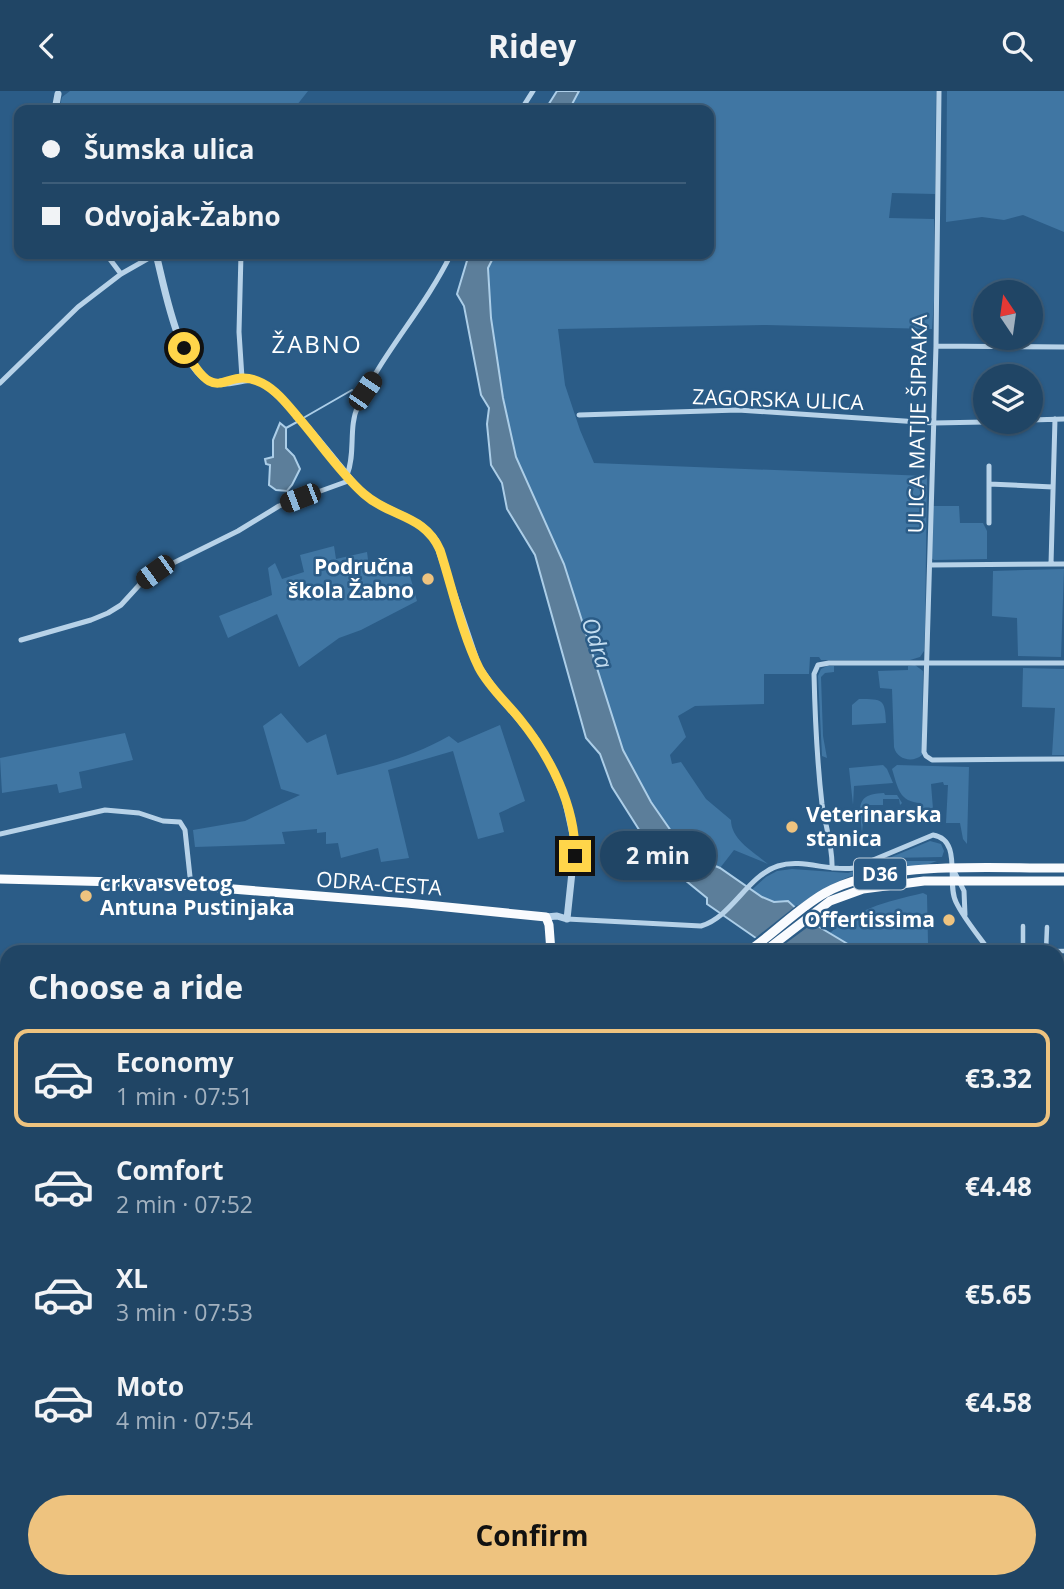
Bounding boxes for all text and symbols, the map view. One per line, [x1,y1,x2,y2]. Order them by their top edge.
text: Ridey [488,24,576,67]
icon: back [28,27,66,65]
icon: search [998,27,1036,65]
text: Šumska ulica [84,131,254,167]
text: Odvojak-Žabno [84,198,281,234]
north arrow [973,280,1043,350]
map controls [973,280,1043,434]
street label: ULICA MATIJE ŠIPRAKA [901,314,933,534]
district label: ŽABNO [271,327,363,360]
route start [168,332,200,364]
button: layers [973,364,1043,434]
car [345,368,386,414]
street label: ZAGORSKA ULICA [692,382,865,416]
car [277,481,324,515]
car [132,551,179,593]
place label: Područna škola Žabno [288,552,414,604]
marker: Područna škola Žabno [420,571,436,587]
water label: Odra [575,613,621,672]
place label: Veterinarska stanica [806,800,942,852]
marker: Veterinarska stanica [784,819,800,835]
callout: 2 min [600,831,715,881]
text: 2 min [626,839,690,871]
route end [559,840,591,872]
road number: D36 [854,859,906,889]
street label: ODRA-CESTA [315,865,444,901]
place label: crkva svetog Antuna Pustinjaka [100,869,295,921]
marker: crkva svetog Antuna Pustinjaka [78,888,94,904]
place label: Offertissima [804,905,935,933]
marker: Offertissima [941,912,957,928]
text: Choose a ride [28,965,243,1008]
text: Economy [116,1044,234,1080]
icon: car [32,1047,95,1110]
text: €3.32 [965,1060,1032,1096]
text: 1 min · 07:51 [116,1080,253,1112]
text: Comfort [116,1152,223,1188]
icon: car [32,1155,95,1218]
text: €4.48 [965,1168,1032,1204]
text: 2 min · 07:52 [116,1188,253,1220]
text: XL [116,1260,148,1296]
icon: car [32,1263,95,1326]
text: €5.65 [965,1276,1032,1312]
text: 3 min · 07:53 [116,1296,253,1328]
text: Moto [116,1368,184,1404]
icon: car [32,1371,95,1434]
text: €4.58 [965,1384,1032,1420]
text: 4 min · 07:54 [116,1404,253,1436]
button: Confirm [28,1495,1036,1575]

